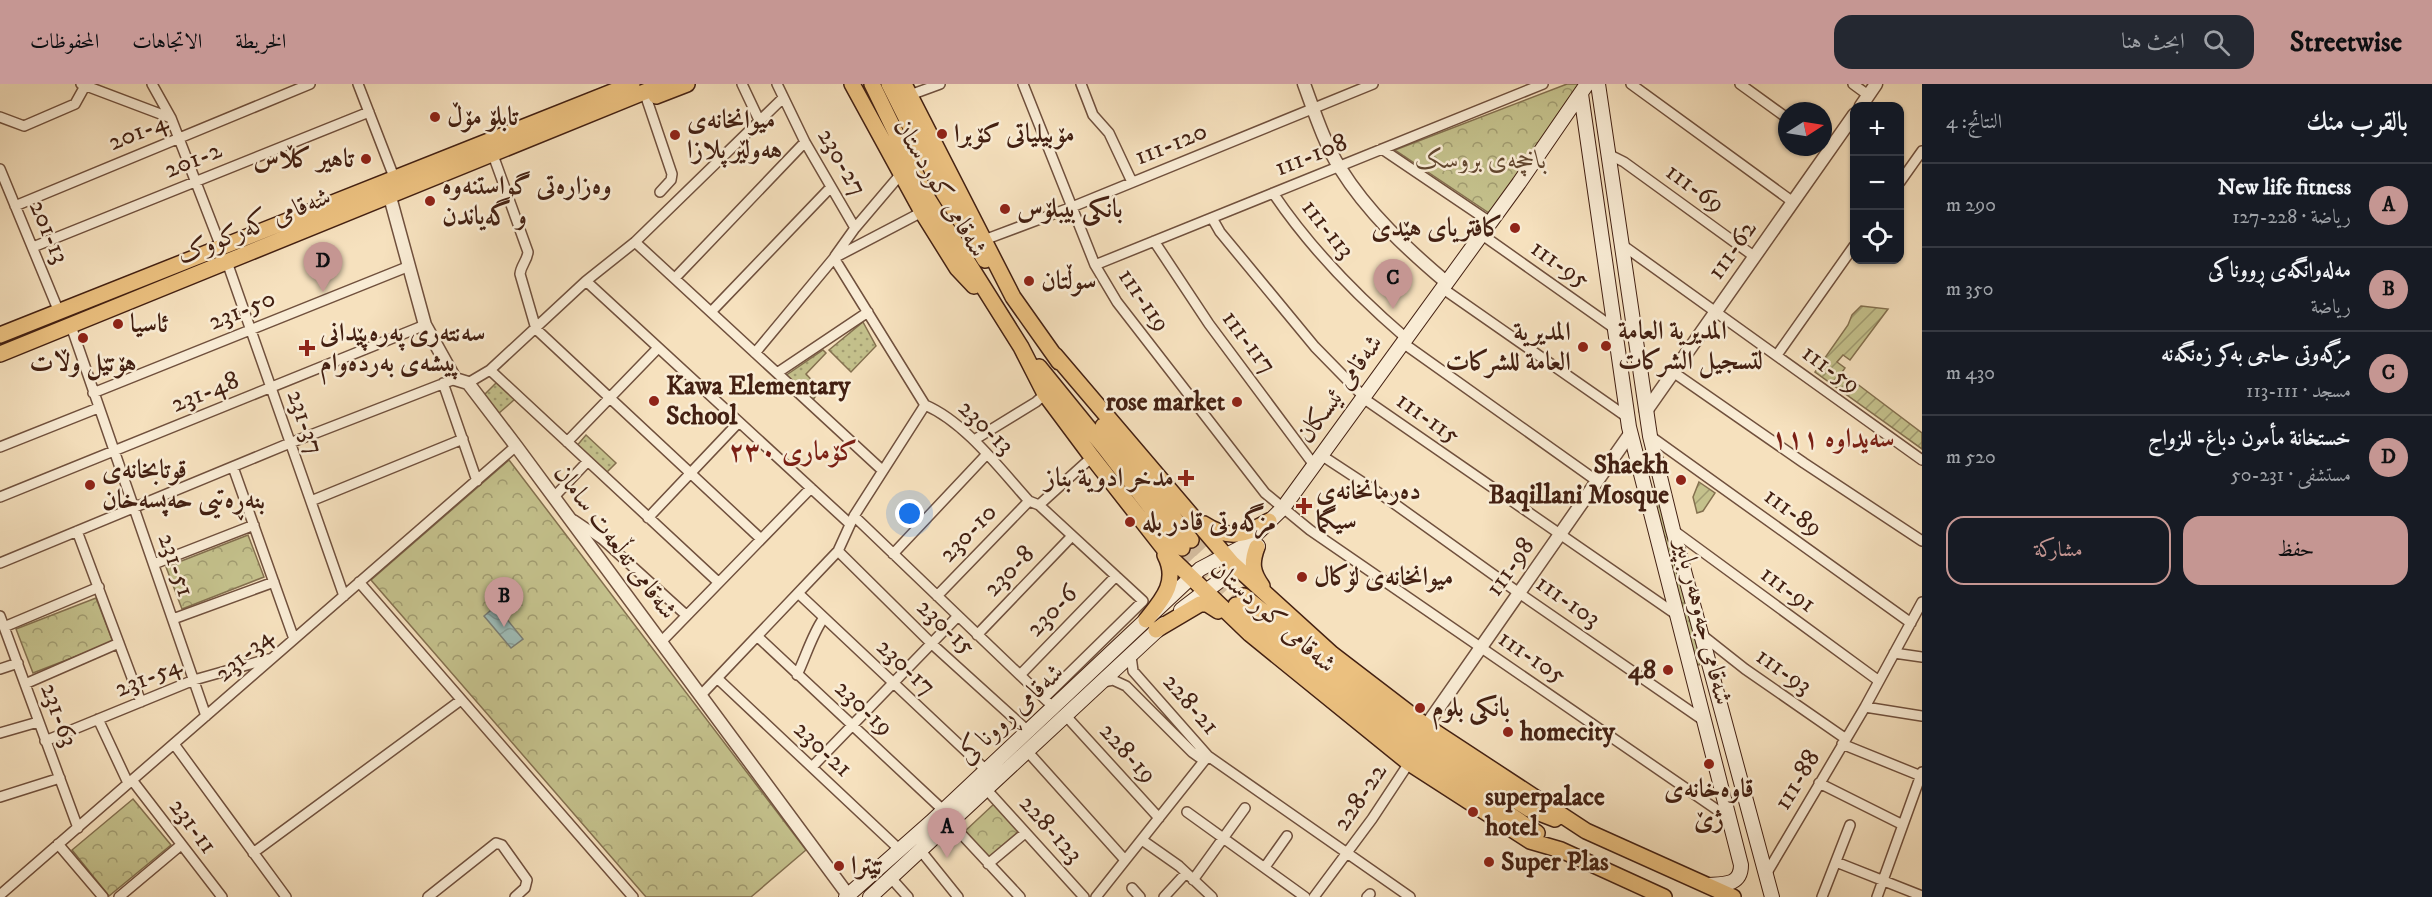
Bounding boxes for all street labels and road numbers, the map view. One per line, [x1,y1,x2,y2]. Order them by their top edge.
street label: 201-4 [103,105,174,159]
street label: شەقامی کوردستان [886,112,994,264]
street label: 111-120 [1130,115,1212,173]
street label: 230-27 [809,122,875,202]
street label: 111-108 [1270,126,1352,184]
street label: 201-2 [159,133,227,186]
street label: 111-69 [1659,155,1731,221]
street label: شەقامی کەرکووک [172,179,336,272]
street label: 111-113 [1294,192,1362,266]
street label: 201-13 [21,195,77,269]
street label: 111-62 [1700,214,1764,286]
street label: 111-95 [1524,232,1596,296]
street label: 111-119 [1110,261,1178,339]
street label: 231-50 [204,282,280,338]
street label: 111-117 [1214,303,1284,381]
street label: شەقامی ئیسکان [1289,328,1391,450]
street label: 111-59 [1795,337,1867,401]
street label: 231-48 [166,363,244,421]
street label: 111-115 [1389,384,1467,452]
street label: 231-37 [279,385,331,459]
street label: 230-13 [951,392,1021,462]
street label: شەقامی تەڵعەت سامان [546,457,685,626]
street label: 111-89 [1757,479,1829,545]
street label: 230-10 [932,496,1004,570]
street label: 231-51 [150,529,202,601]
street label: 111-98 [1478,531,1542,603]
street label: شەقامی جەوهەر باپیر [1665,533,1740,709]
street label: 230-8 [976,538,1042,604]
street label: شەقامی کوردستان [1203,553,1343,681]
street label: 111-91 [1753,558,1823,620]
street label: 111-103 [1529,567,1607,635]
street label: 230-6 [1019,577,1086,644]
street label: 230-15 [909,591,983,663]
street label: 231-34 [208,620,281,690]
street label: 111-105 [1491,622,1573,692]
street label: 230-17 [869,631,943,703]
street label: 111-93 [1749,640,1819,702]
street label: 231-54 [110,648,187,705]
street label: شەقامی ڕووناکی [950,656,1074,775]
street label: 228-21 [1155,666,1227,742]
street label: 230-19 [827,672,901,744]
street label: 231-63 [32,678,86,752]
street label: 230-21 [786,713,860,785]
street label: 228-19 [1092,715,1164,791]
street label: 111-88 [1766,744,1828,816]
street label: 228-22 [1325,757,1395,837]
street label: 228-123 [1012,788,1090,870]
street label: 231-11 [161,791,225,861]

